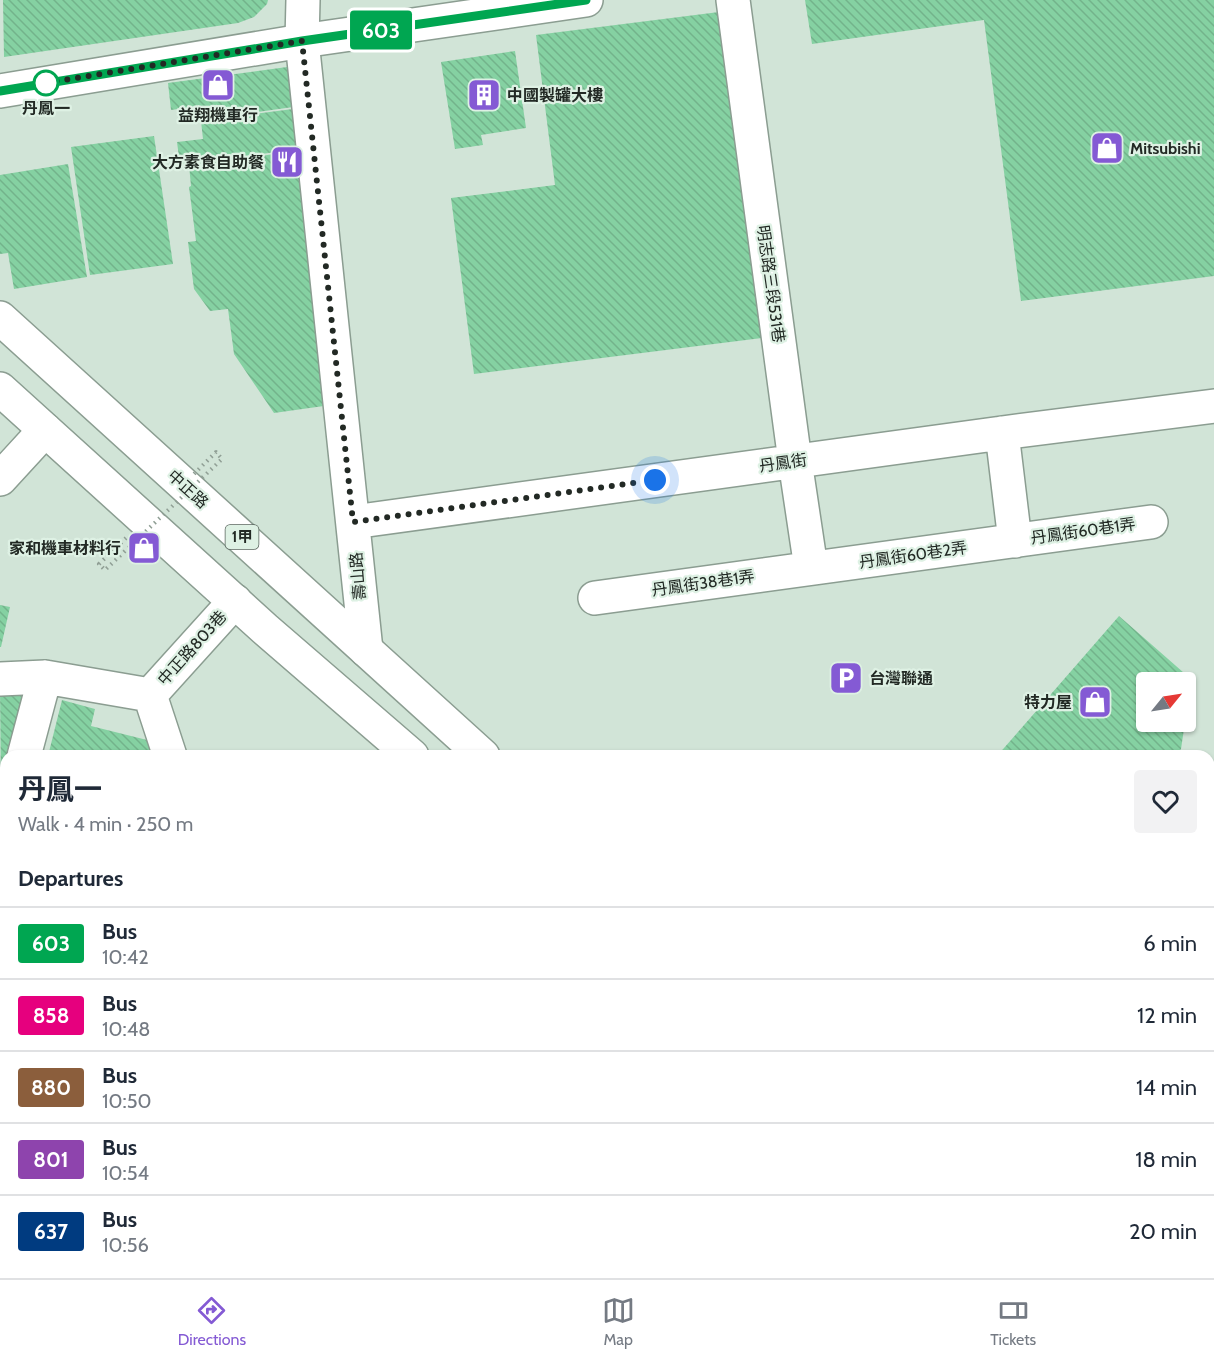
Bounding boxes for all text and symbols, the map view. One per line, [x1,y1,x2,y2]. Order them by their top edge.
line badge: 603 [346,10,416,50]
text: 603 [362,18,400,43]
shop icon: 益翔機車行 [200,67,236,103]
marker: 丹鳳一 [33,70,59,96]
building icon: 中國製罐大樓 [466,77,502,113]
place label: 中國製罐大樓 [507,86,603,105]
place label: 丹鳳一 [22,99,70,118]
place label: 益翔機車行 [178,106,258,125]
shop icon: Mitsubishi [1089,130,1125,166]
place label: Mitsubishi [1130,139,1201,158]
restaurant icon: 大方素食自助餐 [269,144,305,180]
place label: 大方素食自助餐 [152,153,264,172]
street label: 明志路三段531巷 [753,224,789,344]
street label: 丹鳳街 [758,450,808,476]
your location [640,465,670,495]
street label: 中正路 [164,466,212,512]
street label: 丹鳳街60巷1弄 [1029,514,1137,548]
road number: 1甲 [226,525,258,549]
shop icon: 家和機車材料行 [126,530,162,566]
street label: 丹鳳街60巷2弄 [858,538,968,572]
place label: 家和機車材料行 [9,539,121,558]
street label: 壽山路 [346,551,370,601]
street label: 丹鳳街38巷1弄 [650,566,756,600]
street label: 中正路803巷 [154,607,230,689]
parking icon: 台灣聯通 [828,660,864,696]
place label: 台灣聯通 [869,669,933,688]
north arrow [1136,672,1196,732]
map controls [1136,672,1196,732]
shop icon: 特力屋 [1077,684,1113,720]
place label: 特力屋 [1024,693,1072,712]
button: heart [1134,770,1197,833]
text: 丹鳳一 [18,772,102,806]
text: Walk · 4 min · 250 m [18,812,193,836]
text: Departures [18,865,123,892]
text: Bus [102,918,137,945]
text: 6 min [1143,930,1197,957]
text: 603 [32,931,70,956]
text: 10:42 [102,945,149,969]
text: Bus [102,990,137,1017]
text: 12 min [1137,1002,1197,1029]
text: 858 [33,1003,69,1028]
text: 10:48 [102,1017,150,1041]
text: Bus [102,1062,137,1089]
text: 14 min [1136,1074,1197,1101]
text: 880 [31,1075,71,1100]
text: 10:50 [102,1089,151,1113]
text: Bus [102,1134,137,1161]
text: 18 min [1135,1146,1197,1173]
text: 801 [33,1147,69,1172]
text: 10:54 [102,1161,149,1185]
text: Bus [102,1206,137,1233]
text: 20 min [1129,1218,1197,1245]
text: 637 [34,1219,68,1244]
text: 10:56 [102,1233,149,1257]
tab: Directions [178,1294,246,1349]
tab: Map [602,1294,635,1349]
tab: Tickets [990,1294,1036,1349]

